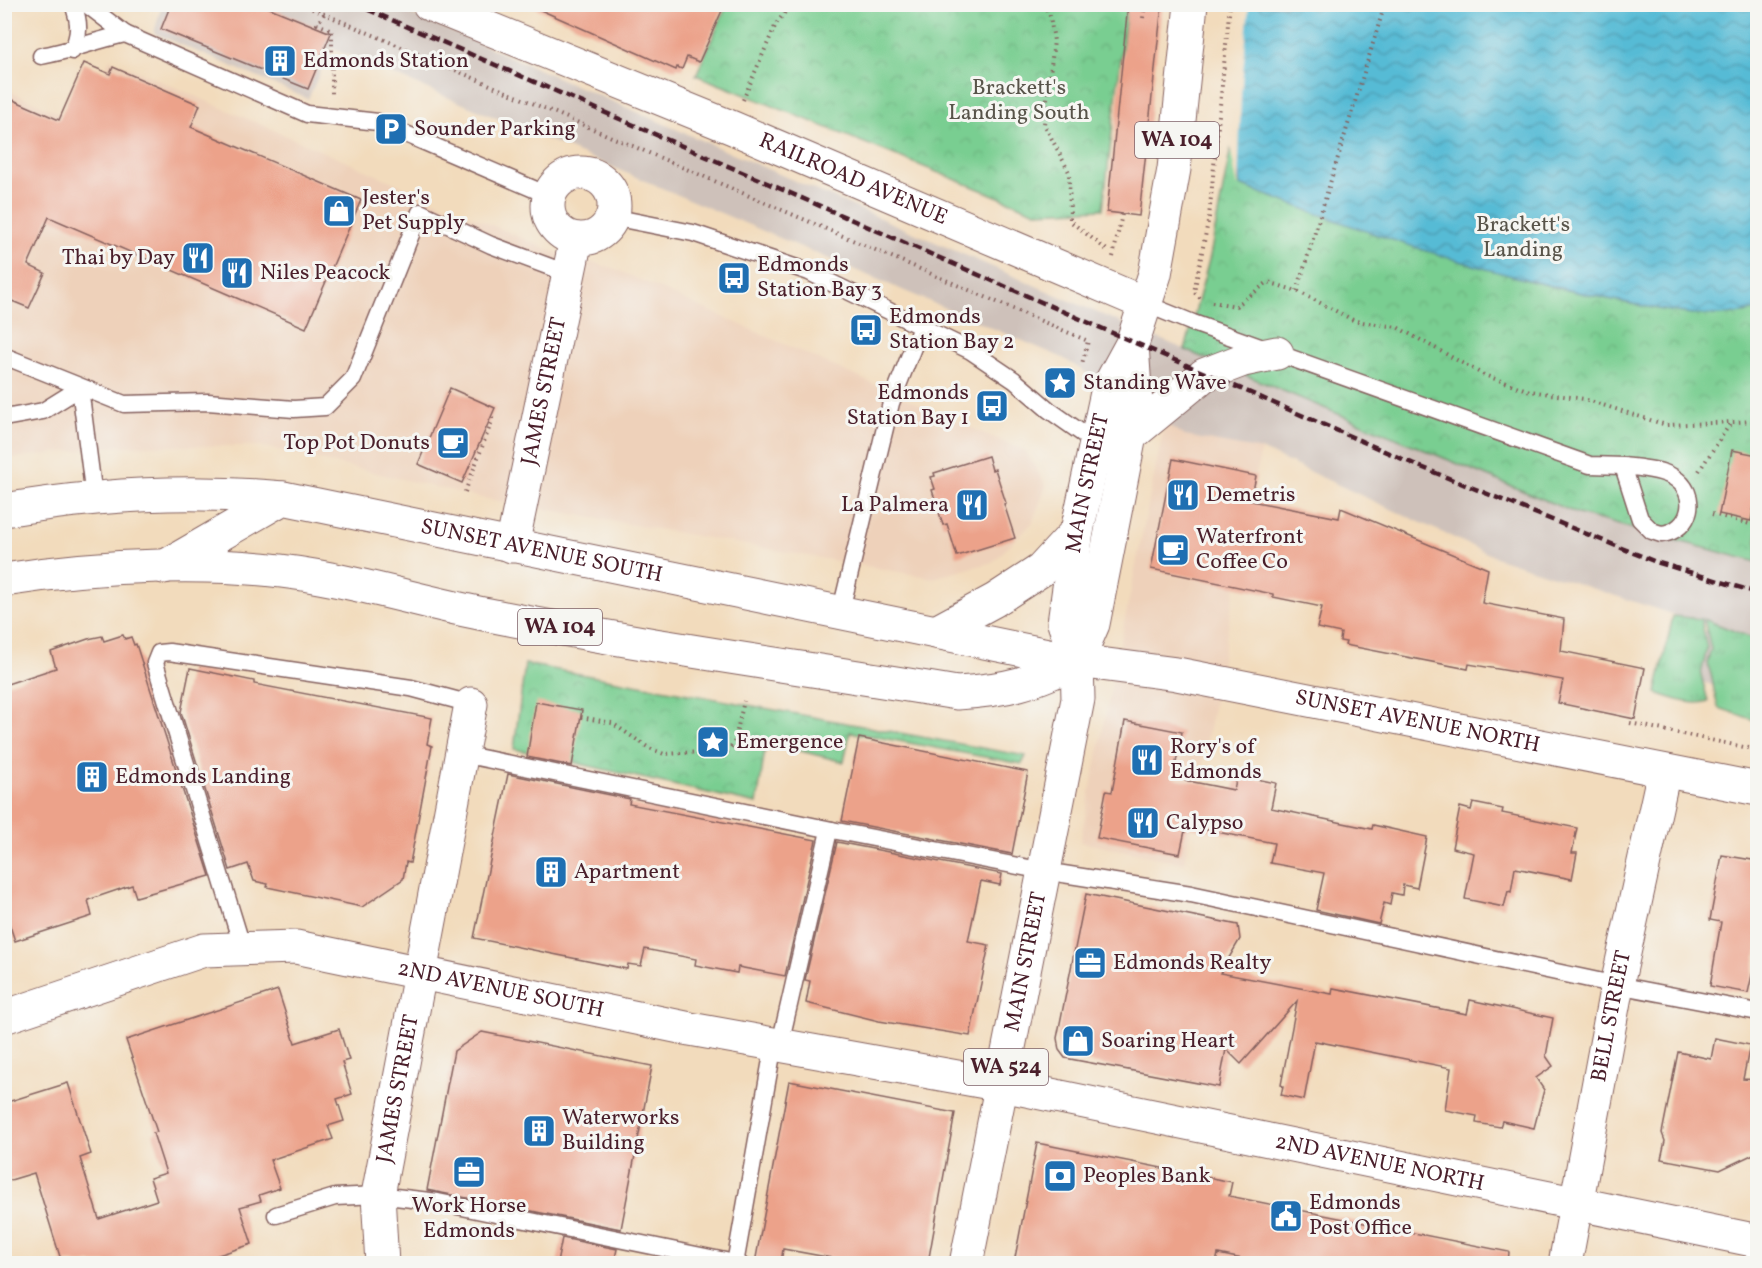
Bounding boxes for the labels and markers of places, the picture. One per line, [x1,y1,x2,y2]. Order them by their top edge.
building icon: Edmonds Station [262,43,298,79]
place label: Edmonds Station [303,46,469,77]
parking icon: Sounder Parking [373,111,409,147]
place label: Sounder Parking [414,114,576,145]
place label: Jester's Pet Supply [362,183,465,239]
shop icon: Jester's Pet Supply [321,193,357,229]
restaurant icon: Thai by Day [180,240,216,276]
place label: Thai by Day [62,243,175,274]
place label: Edmonds Station Bay 3 [757,250,882,306]
restaurant icon: Niles Peacock [219,255,255,291]
place label: Niles Peacock [260,258,390,289]
bus stop icon: Edmonds Station Bay 3 [716,260,752,296]
place label: Edmonds Station Bay 2 [889,302,1015,358]
bus stop icon: Edmonds Station Bay 2 [848,312,884,348]
place icon: Standing Wave [1042,365,1078,401]
place label: Standing Wave [1083,368,1227,399]
place label: Edmonds Station Bay 1 [847,378,969,434]
bus stop icon: Edmonds Station Bay 1 [974,388,1010,424]
cafe icon: Top Pot Donuts [435,425,471,461]
place label: Top Pot Donuts [283,428,430,459]
restaurant icon: Demetris [1165,477,1201,513]
place label: Demetris [1206,480,1295,511]
restaurant icon: La Palmera [954,487,990,523]
place label: La Palmera [841,490,949,521]
place label: Waterfront Coffee Co [1196,522,1304,578]
cafe icon: Waterfront Coffee Co [1155,532,1191,568]
place icon: Emergence [695,724,731,760]
place label: Emergence [736,727,843,758]
place label: Rory's of Edmonds [1170,732,1262,788]
restaurant icon: Rory's of Edmonds [1129,742,1165,778]
building icon: Edmonds Landing [74,759,110,795]
place label: Edmonds Landing [115,762,291,793]
restaurant icon: Calypso [1125,805,1161,841]
place label: Calypso [1166,808,1244,839]
building icon: Apartment [533,854,569,890]
place label: Apartment [574,857,680,888]
office icon: Edmonds Realty [1072,945,1108,981]
place label: Edmonds Realty [1113,948,1271,979]
shop icon: Soaring Heart [1060,1023,1096,1059]
place label: Soaring Heart [1101,1026,1236,1057]
place label: Waterworks Building [562,1103,679,1159]
building icon: Waterworks Building [521,1113,557,1149]
office icon: Work Horse Edmonds [451,1154,487,1190]
bank icon: Peoples Bank [1042,1158,1078,1194]
place label: Peoples Bank [1083,1161,1210,1192]
place label: Edmonds Post Office [1309,1188,1412,1244]
place label: Work Horse Edmonds [412,1191,526,1247]
public building icon: Edmonds Post Office [1268,1198,1304,1234]

